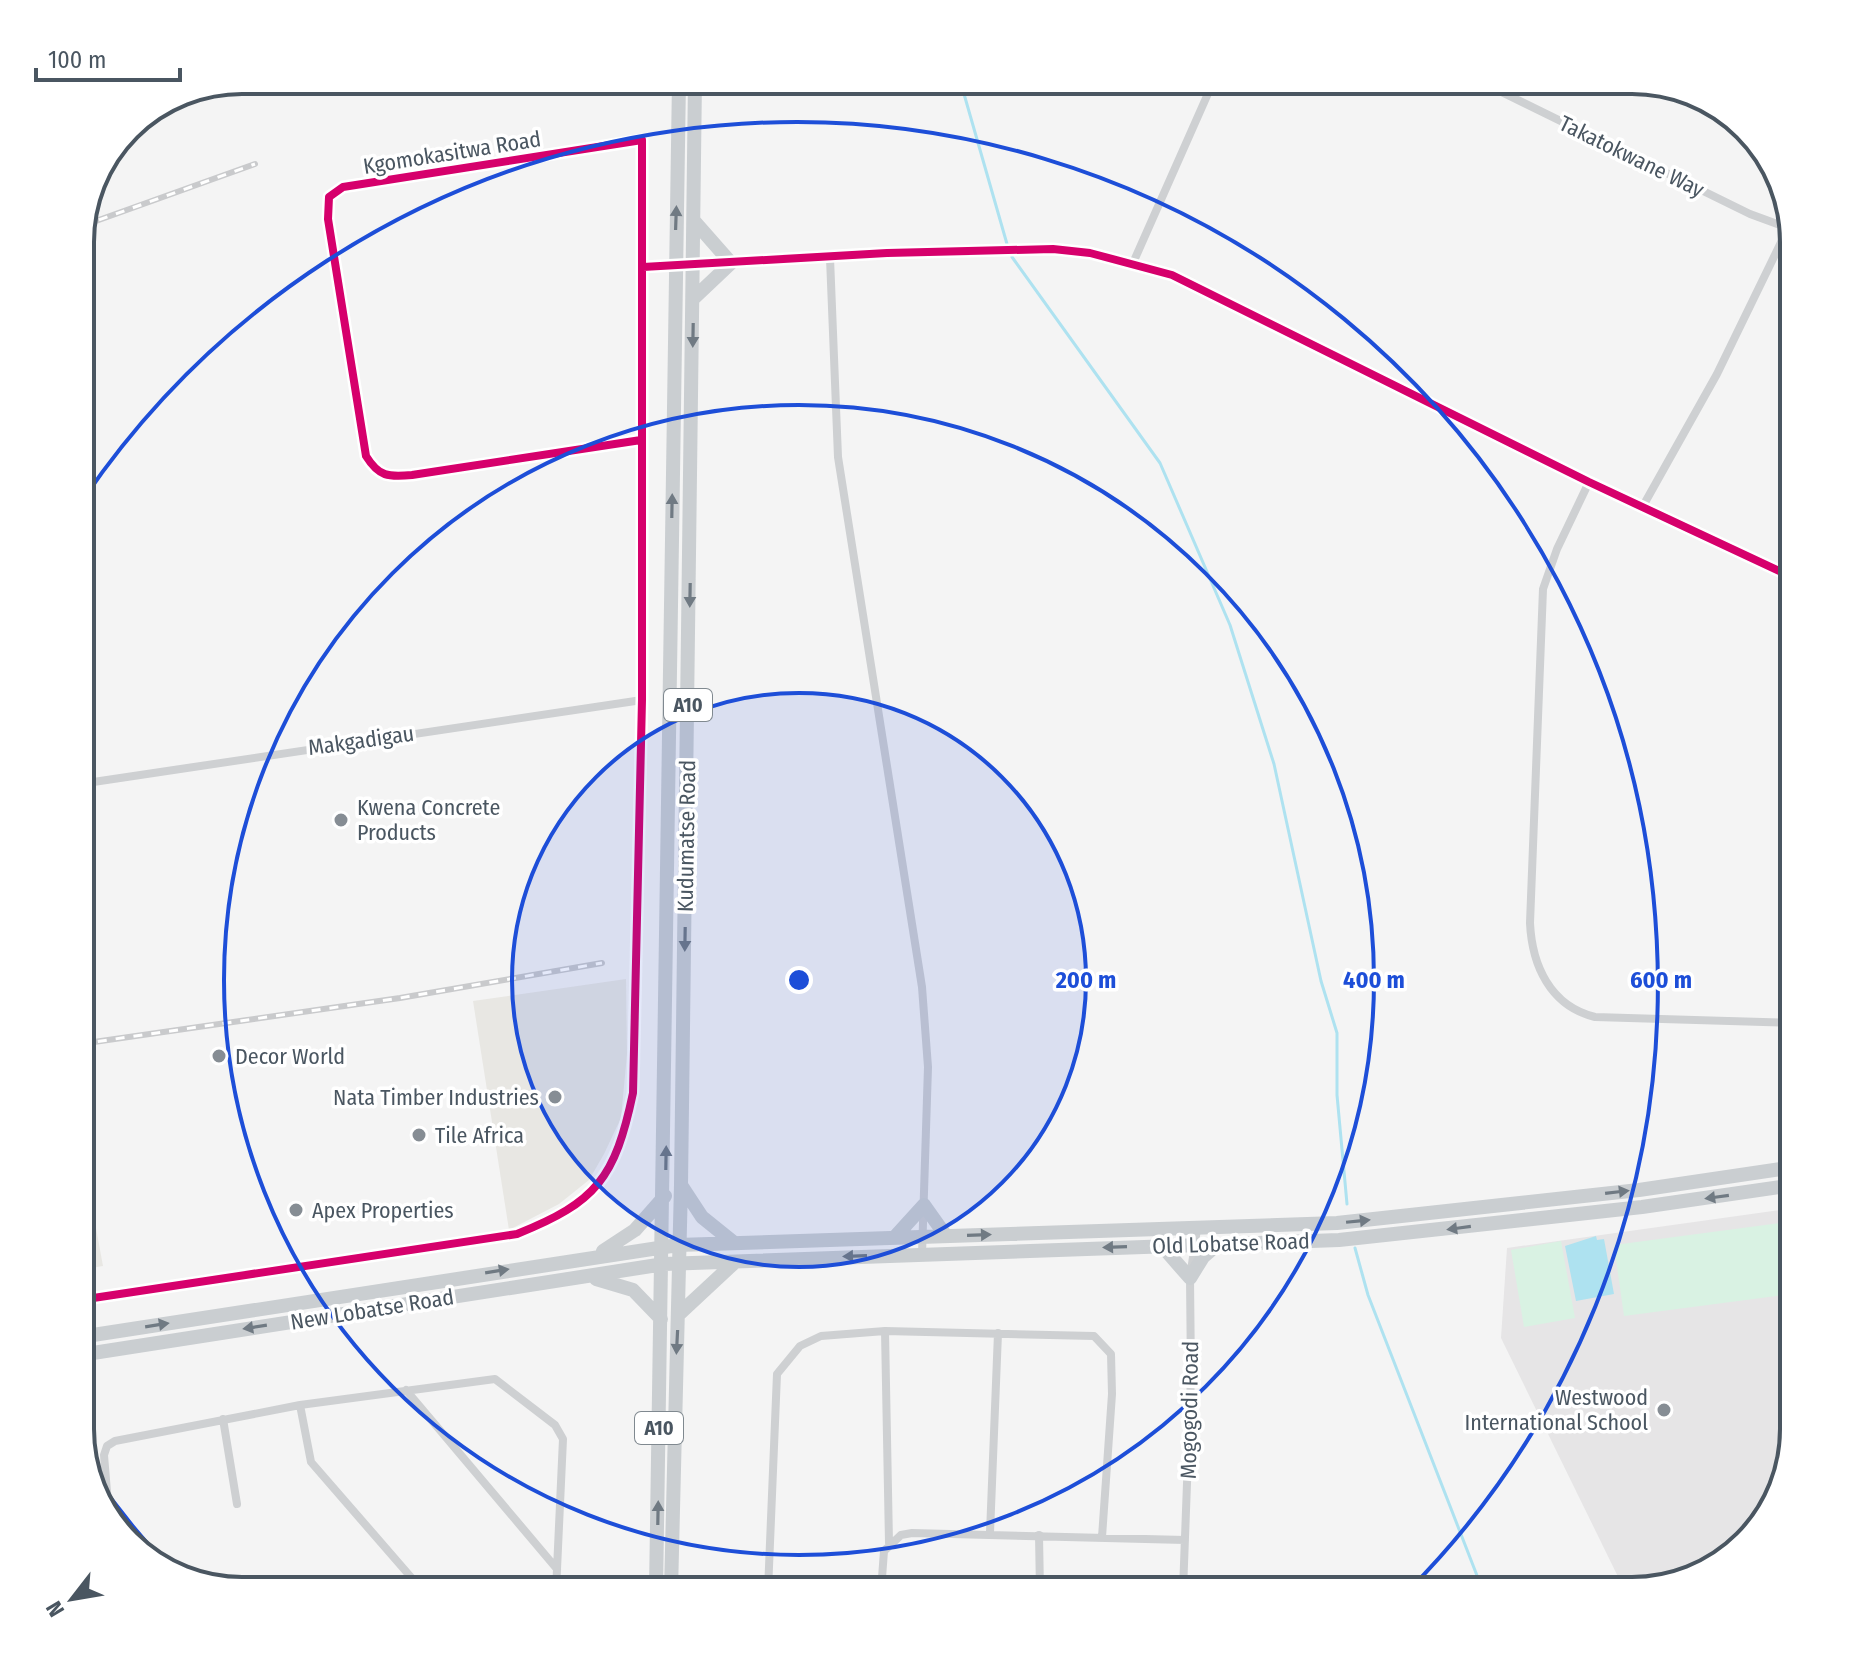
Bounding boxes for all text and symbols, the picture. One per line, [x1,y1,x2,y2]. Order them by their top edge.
scale bar [36,32,180,82]
text: 100 m [48,46,106,74]
street label: Takatokwane Way [1555,110,1709,203]
street label: Kgomokasitwa Road [361,125,543,180]
one-way arrow [669,205,682,230]
one-way arrow [687,323,700,348]
one-way arrow [666,493,678,518]
one-way arrow [683,583,696,608]
road number: A10 [664,689,712,721]
street label: Makgadigau [306,720,416,761]
street label: Kudumatse Road [672,760,701,912]
place label: Kwena Concrete Products [357,794,500,846]
marker: Kwena Concrete Products [332,811,350,829]
one-way arrow [678,927,691,952]
centre of rings [785,966,813,994]
text: 200 m [1055,966,1116,994]
text: 400 m [1343,966,1405,994]
text: 600 m [1630,966,1692,994]
place label: Decor World [235,1043,345,1070]
marker: Decor World [210,1047,228,1065]
place label: Nata Timber Industries [333,1084,539,1111]
marker: Nata Timber Industries [546,1088,564,1106]
place label: Tile Africa [435,1122,524,1149]
marker: Tile Africa [410,1126,428,1144]
one-way arrow [660,1145,672,1170]
one-way arrow [1605,1186,1630,1199]
one-way arrow [1704,1191,1729,1204]
place label: Apex Properties [312,1197,454,1224]
marker: Apex Properties [287,1201,305,1219]
one-way arrow [1346,1214,1371,1227]
one-way arrow [1446,1222,1471,1235]
street label: Old Lobatse Road [1152,1227,1310,1260]
one-way arrow [967,1229,992,1242]
one-way arrow [1102,1241,1127,1254]
one-way arrow [842,1250,867,1263]
one-way arrow [485,1264,510,1276]
street label: New Lobatse Road [288,1283,456,1336]
one-way arrow [145,1318,170,1331]
one-way arrow [242,1321,267,1334]
one-way arrow [670,1330,683,1355]
street label: Mogogodi Road [1175,1341,1204,1479]
place label: Westwood International School [1465,1384,1648,1436]
marker: Westwood International School [1655,1401,1673,1419]
road number: A10 [635,1412,683,1444]
one-way arrow [651,1500,664,1525]
north arrow [32,1559,112,1639]
text: N [40,1596,70,1622]

